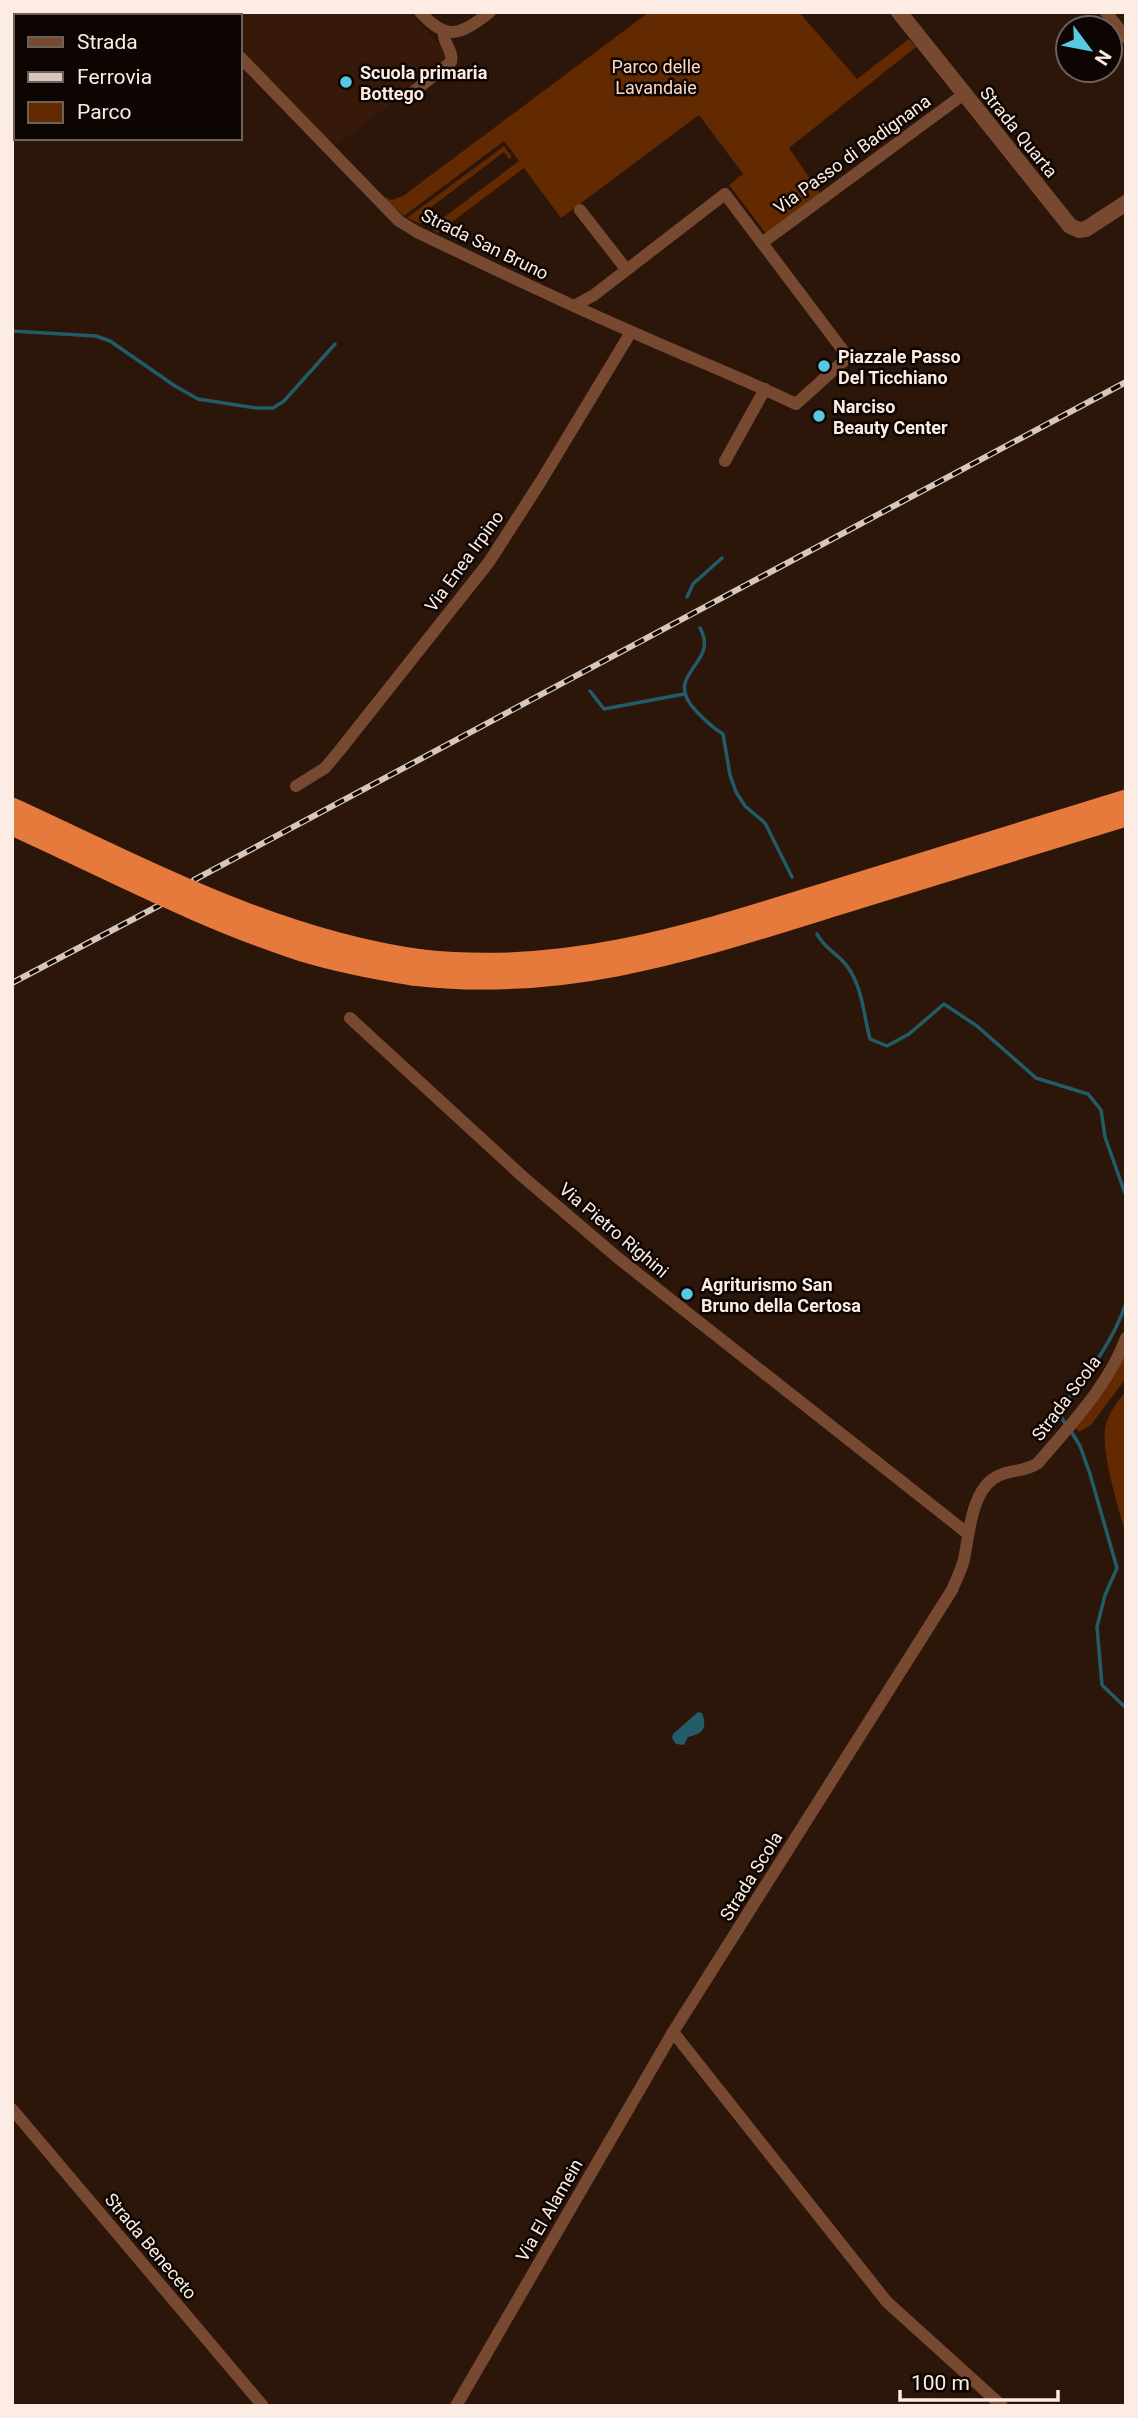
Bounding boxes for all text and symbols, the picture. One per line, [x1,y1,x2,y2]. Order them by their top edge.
legend [14,14,242,140]
north arrow [1054,14,1124,84]
text: Strada [77,30,138,54]
text: N [1090,46,1116,70]
park label: Parco delle Lavandaie [611,56,701,98]
place label: Scuola primaria Bottego [360,62,488,104]
text: Ferrovia [77,65,152,89]
marker: Scuola primaria Bottego [338,74,354,90]
street label: Strada Quarta [976,82,1062,182]
street label: Via Passo di Badignana [770,90,934,218]
text: Parco [77,100,131,124]
street label: Strada San Bruno [418,204,552,284]
place label: Piazzale Passo Del Ticchiano [838,346,961,388]
marker: Piazzale Passo Del Ticchiano [816,358,832,374]
place label: Narciso Beauty Center [833,396,948,438]
marker: Narciso Beauty Center [811,408,827,424]
street label: Via Enea Irpino [420,506,508,616]
street label: Via Pietro Righini [555,1178,673,1282]
place label: Agriturismo San Bruno della Certosa [701,1274,861,1316]
marker: Agriturismo San Bruno della Certosa [679,1286,695,1302]
street label: Strada Scola [1027,1351,1105,1445]
street label: Strada Scola [715,1828,787,1924]
street label: Via El Alamein [511,2155,587,2265]
street label: Strada Beneceto [101,2189,201,2303]
scale bar [900,2358,1058,2402]
text: 100 m [911,2371,970,2395]

